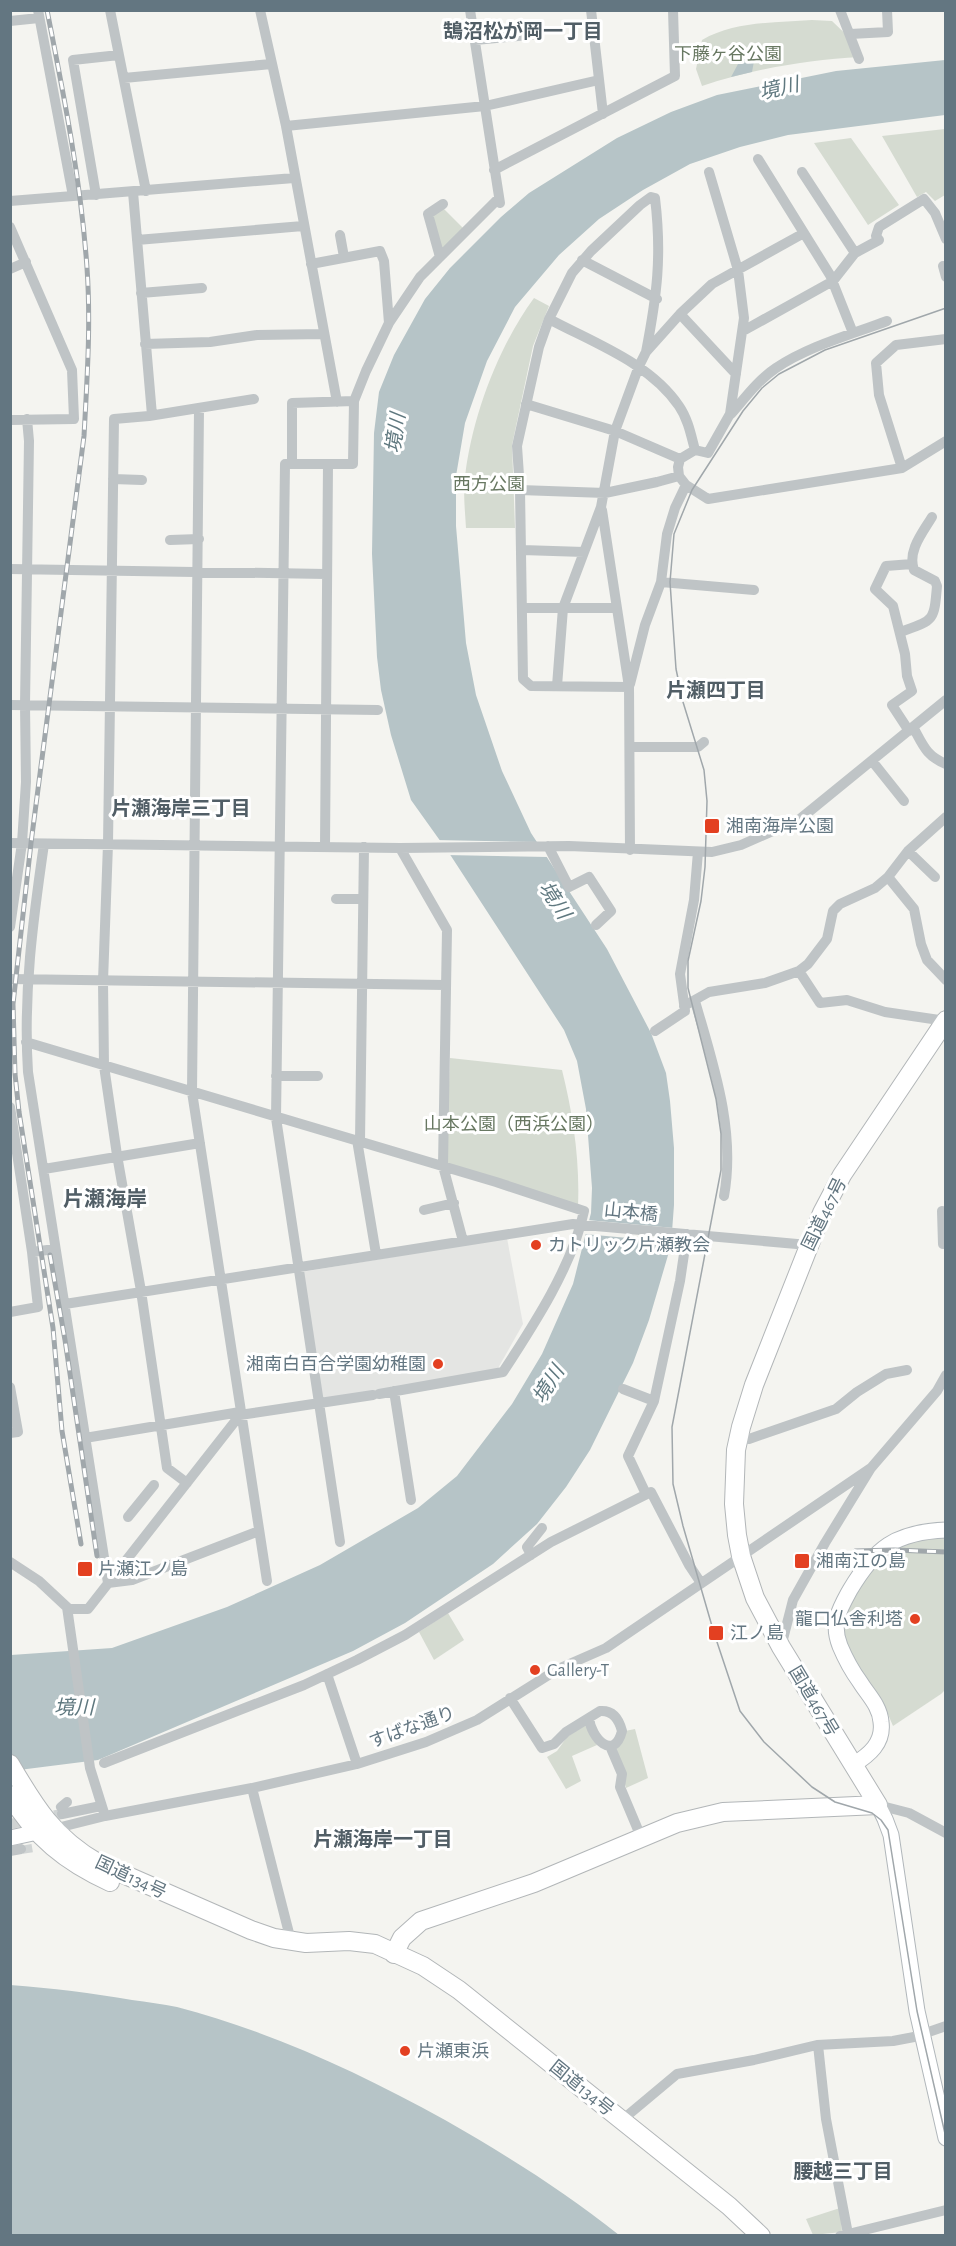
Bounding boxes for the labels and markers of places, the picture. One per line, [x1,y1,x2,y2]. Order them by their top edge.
place label: 湘南海岸公園 [726,816,834,836]
marker: 湘南海岸公園 [703,817,721,835]
place label: カトリック片瀬教会 [548,1235,710,1255]
marker: カトリック片瀬教会 [529,1238,543,1252]
place label: 湘南白百合学園幼稚園 [246,1354,426,1374]
marker: 湘南白百合学園幼稚園 [431,1357,445,1371]
place label: 湘南江の島 [816,1551,906,1571]
marker: 湘南江の島 [793,1552,811,1570]
place label: 片瀬江ノ島 [98,1559,188,1579]
marker: 片瀬江ノ島 [76,1560,94,1578]
place label: 龍口仏舎利塔 [795,1609,903,1629]
marker: 龍口仏舎利塔 [908,1612,922,1626]
place label: 江ノ島 [730,1623,784,1643]
marker: 江ノ島 [707,1624,725,1642]
place label: Gallery-T [547,1662,610,1680]
marker: Gallery-T [528,1663,542,1677]
place label: 片瀬東浜 [417,2041,489,2061]
marker: 片瀬東浜 [398,2044,412,2058]

